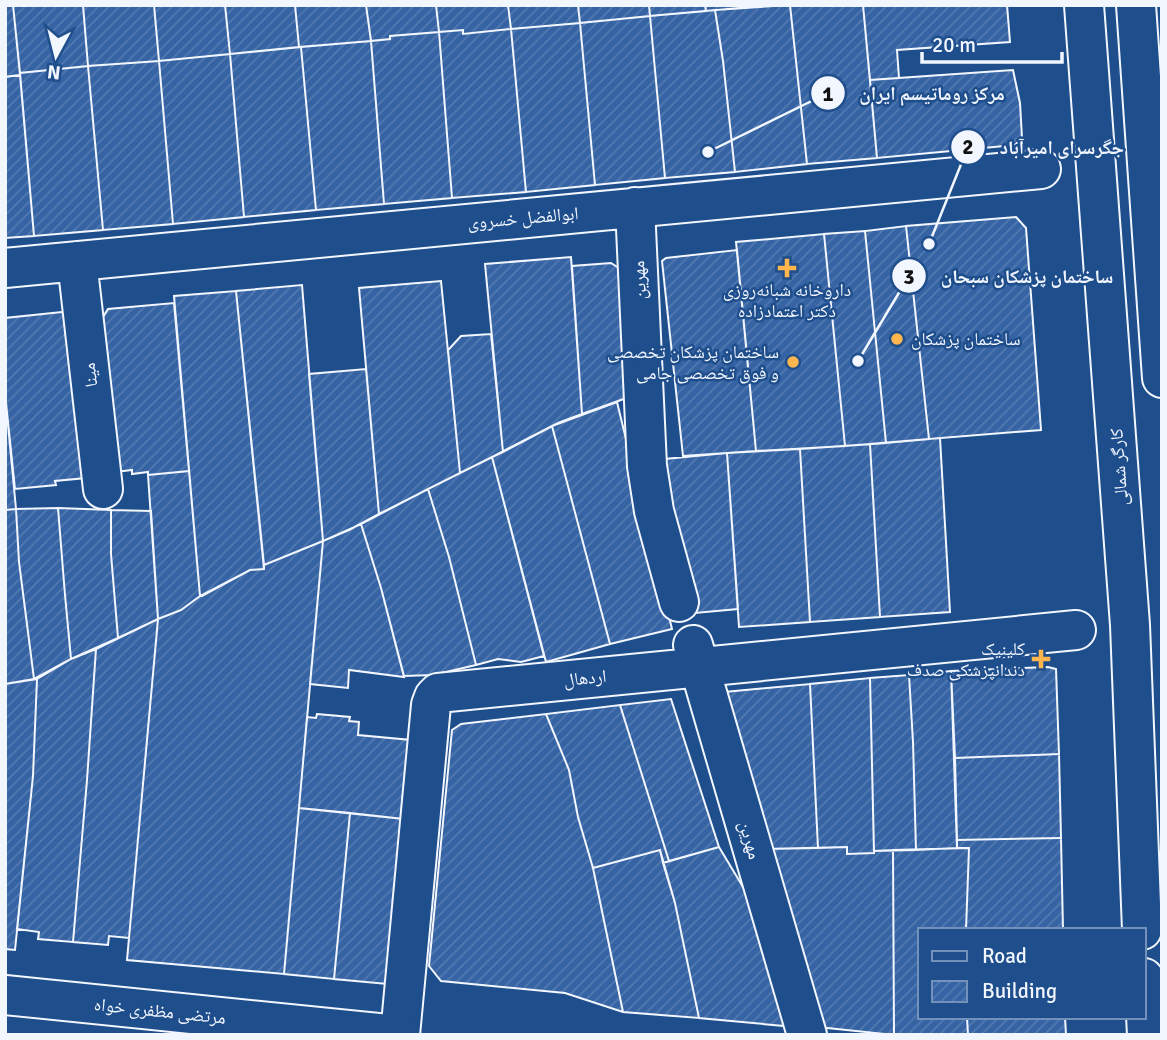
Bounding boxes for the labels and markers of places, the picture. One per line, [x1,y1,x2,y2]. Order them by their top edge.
callout: مرکز روماتیسم ایران [811,73,1019,113]
callout: جگرسرای امیرآباد [951,127,1138,167]
callout: ساختمان پزشکان سبحان [892,256,1127,296]
marker: داروخانه شبانه‌روزی دکتر اعتمادزاده [779,260,795,276]
place label: داروخانه شبانه‌روزی دکتر اعتمادزاده [723,279,851,322]
place label: ساختمان پزشکان [911,328,1020,350]
marker: ساختمان پزشکان [889,331,905,347]
place label: ساختمان پزشکان تخصصی و فوق تخصصی جامی [607,341,779,384]
marker: ساختمان پزشکان تخصصی و فوق تخصصی جامی [785,354,801,370]
place label: کلینیک دندانپزشکی صدف [907,638,1026,681]
marker: کلینیک دندانپزشکی صدف [1031,649,1051,669]

